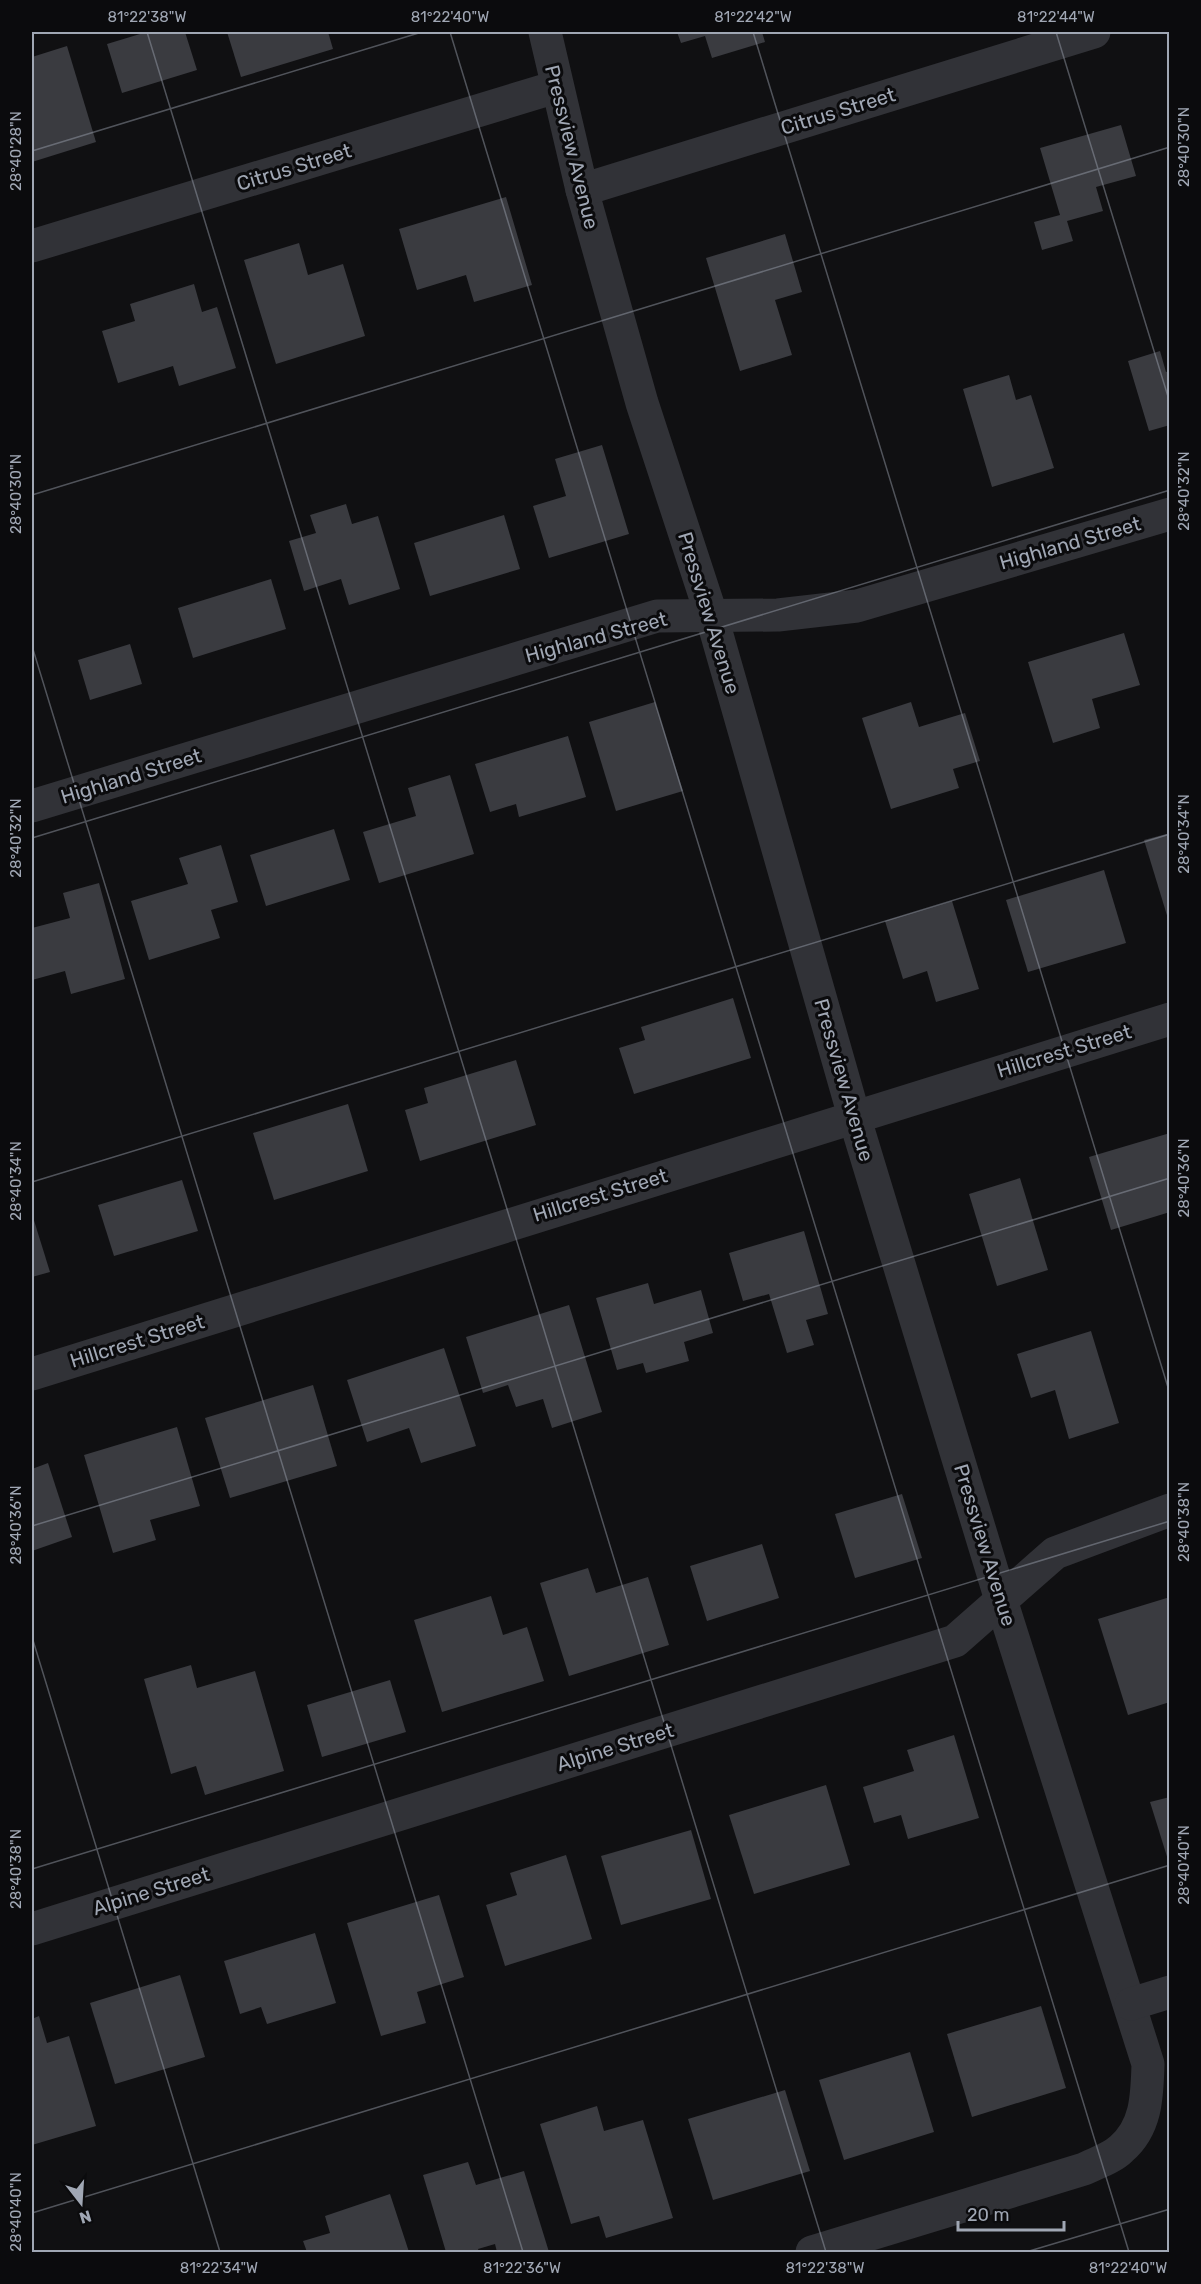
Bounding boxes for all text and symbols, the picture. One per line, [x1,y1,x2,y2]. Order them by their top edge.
text: 81°22'38"W [108,8,186,26]
text: 81°22'40"W [411,8,489,26]
text: 81°22'42"W [714,8,792,26]
text: 81°22'44"W [1017,8,1095,26]
street label: Pressview Avenue [540,62,604,232]
street label: Citrus Street [778,82,898,140]
text: 28°40'30"N [1175,107,1193,187]
text: 28°40'28"N [7,111,25,191]
street label: Citrus Street [234,138,354,196]
text: 28°40'32"N [1175,451,1193,531]
text: 28°40'30"N [7,454,25,534]
street label: Highland Street [997,511,1144,575]
street label: Pressview Avenue [673,529,745,697]
street label: Highland Street [522,606,670,667]
street label: Highland Street [58,743,204,809]
text: 28°40'34"N [1175,794,1193,874]
text: 28°40'32"N [7,798,25,878]
street label: Pressview Avenue [809,996,879,1164]
street label: Hillcrest Street [994,1019,1134,1083]
text: 28°40'36"N [1175,1138,1193,1218]
text: 28°40'34"N [7,1141,25,1221]
street label: Hillcrest Street [530,1163,670,1227]
street label: Hillcrest Street [67,1309,207,1373]
street label: Pressview Avenue [949,1461,1021,1629]
text: 28°40'38"N [1175,1482,1193,1562]
text: 28°40'36"N [7,1485,25,1565]
street label: Alpine Street [554,1718,677,1776]
text: 28°40'40"N [1175,1825,1193,1905]
text: 28°40'38"N [7,1829,25,1909]
street label: Alpine Street [90,1862,213,1920]
text: 28°40'40"N [7,2172,25,2252]
north arrow [51,2173,111,2233]
scale bar [958,2194,1064,2232]
text: 20 m [967,2204,1009,2226]
text: N [77,2206,94,2228]
text: 81°22'34"W [180,2259,258,2277]
text: 81°22'36"W [483,2259,561,2277]
text: 81°22'38"W [786,2259,864,2277]
text: 81°22'40"W [1089,2259,1167,2277]

